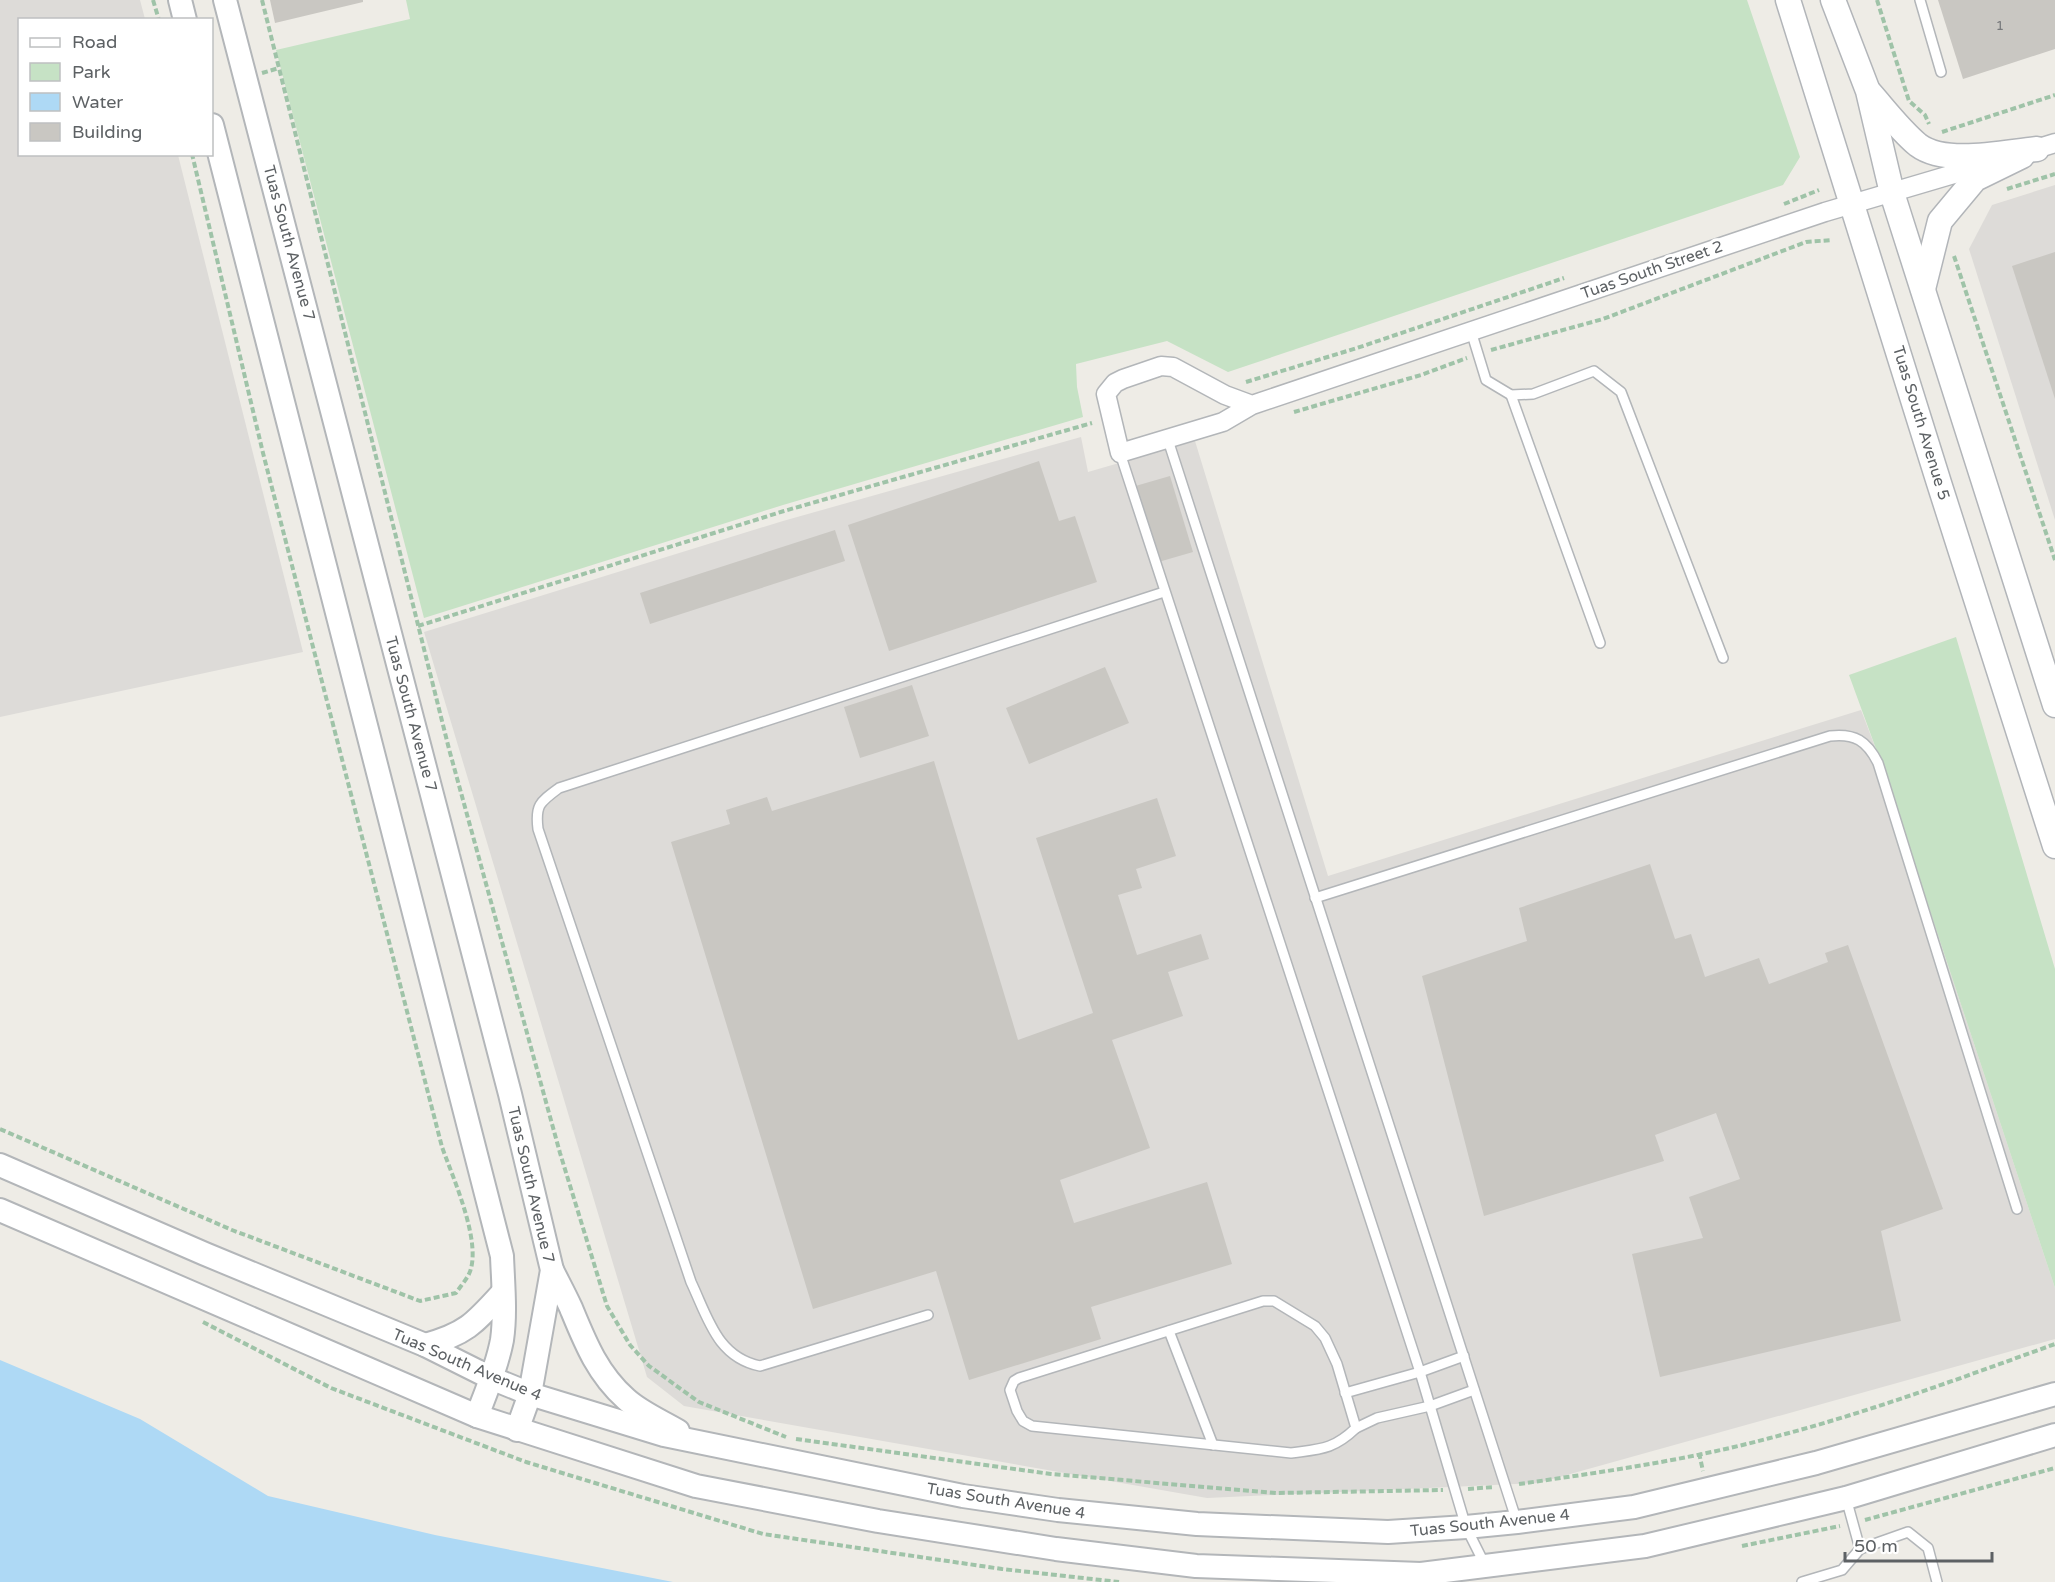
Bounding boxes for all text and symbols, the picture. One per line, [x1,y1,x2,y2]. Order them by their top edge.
house number: 1 [1996,17,2004,34]
legend [18,18,213,156]
text: Road [72,31,117,53]
text: Park [72,61,111,83]
text: Water [72,91,123,113]
text: Building [72,121,142,143]
street label: Tuas South Avenue 7 [259,163,319,323]
street label: Tuas South Street 2 [1578,236,1726,304]
street label: Tuas South Avenue 5 [1888,343,1954,503]
street label: Tuas South Avenue 7 [381,634,441,794]
street label: Tuas South Avenue 7 [503,1105,559,1265]
street label: Tuas South Avenue 4 [389,1324,545,1406]
street label: Tuas South Avenue 4 [925,1479,1087,1523]
street label: Tuas South Avenue 4 [1409,1505,1571,1541]
scale bar [1845,1525,1992,1563]
text: 50 m [1854,1535,1898,1557]

